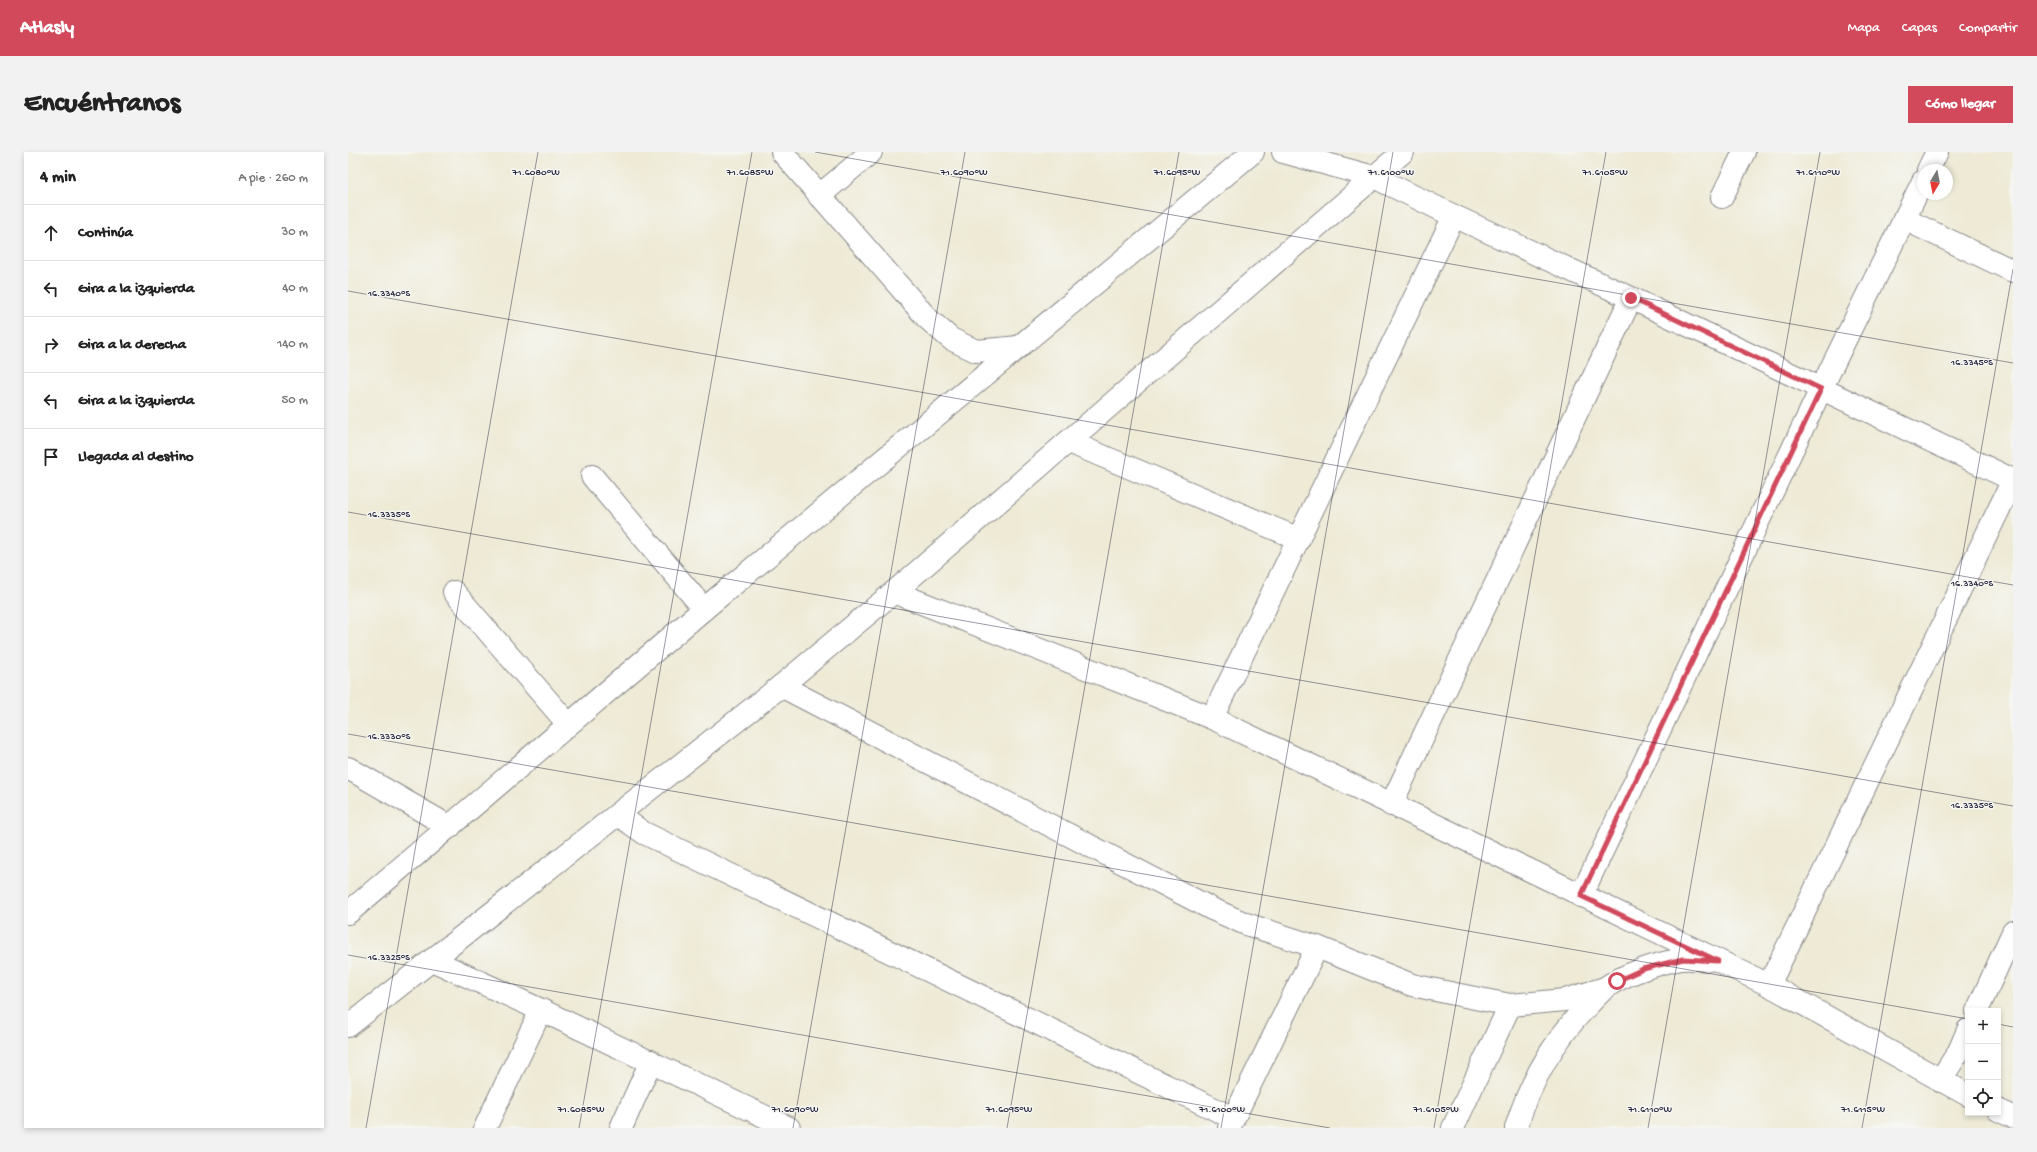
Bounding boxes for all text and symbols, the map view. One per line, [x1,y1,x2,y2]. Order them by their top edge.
text: Atlasly [20,17,74,40]
text: Mapa [1848,20,1880,37]
text: Capas [1902,20,1937,37]
text: Compartir [1959,20,2017,37]
button: Cómo llegar [1908,86,2013,123]
text: Encuéntranos [24,88,180,121]
north arrow [1917,164,1953,200]
text: 71.6080°W [511,167,560,179]
text: 71.6085°W [726,167,774,179]
text: 71.6090°W [940,167,988,179]
text: 71.6095°W [1153,167,1201,179]
text: 71.6100°W [1367,167,1414,179]
text: 71.6105°W [1581,167,1628,179]
text: 71.6110°W [1795,167,1841,179]
text: 4 min [40,168,76,188]
text: A pie · 260 m [238,171,308,186]
icon: ahead [40,222,62,244]
text: Continúa [78,224,133,242]
text: 30 m [282,225,308,240]
icon: left [40,278,62,300]
text: Gira a la izquierda [78,280,194,298]
text: 40 m [282,281,308,296]
text: 16.3340°S [367,288,410,300]
route end [1622,289,1640,307]
icon: right [40,334,62,356]
text: Gira a la derecha [78,336,186,354]
text: 140 m [277,337,308,352]
text: 16.3345°S [1950,357,1993,369]
icon: left [40,390,62,412]
text: Gira a la izquierda [78,392,194,410]
text: 50 m [281,393,308,408]
icon: arrive [40,446,62,468]
text: Llegada al destino [78,448,194,466]
text: 16.3335°S [367,509,410,521]
text: 16.3340°S [1950,578,1993,590]
text: 16.3330°S [367,731,411,743]
text: 16.3335°S [1950,800,1993,812]
text: 16.3325°S [367,952,410,964]
route start [1608,972,1626,990]
map controls [1965,1008,2001,1116]
button: + [1965,1008,2001,1044]
button: − [1965,1044,2001,1080]
button: locate [1965,1080,2001,1116]
text: 71.6085°W [557,1104,605,1116]
text: 71.6090°W [771,1104,819,1116]
text: 71.6095°W [985,1104,1033,1116]
text: 71.6100°W [1198,1104,1245,1116]
text: 71.6105°W [1412,1104,1459,1116]
text: 71.6110°W [1627,1104,1673,1116]
text: 71.6115°W [1840,1104,1885,1116]

